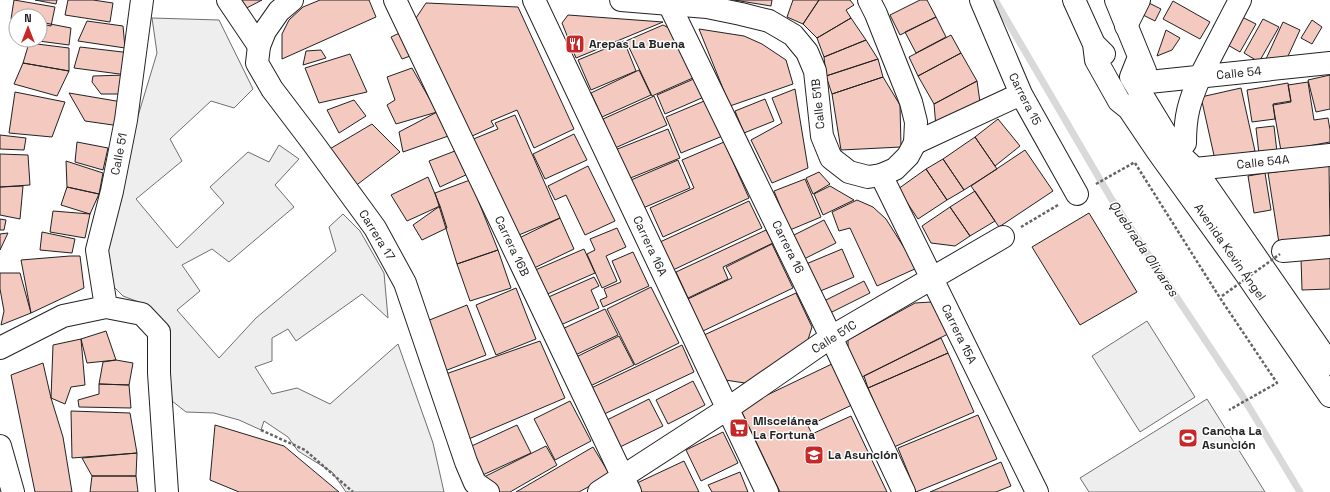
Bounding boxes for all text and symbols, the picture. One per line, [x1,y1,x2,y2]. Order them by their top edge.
north arrow [8,8,48,48]
text: N [24,11,32,25]
restaurant icon: Arepas La Buena [564,33,586,55]
place label: Arepas La Buena [589,36,685,52]
street label: Calle 54 [1216,63,1263,83]
street label: Carrera 15 [1005,70,1045,128]
street label: Calle 51B [807,78,829,130]
street label: Calle 51 [107,132,131,176]
street label: Calle 54A [1236,151,1291,173]
water label: Quebrada Olivares [1105,197,1183,301]
street label: Avenida Kevin Ángel [1190,200,1270,304]
street label: Carrera 17 [355,207,399,263]
street label: Carrera 16B [491,213,533,279]
street label: Carrera 16A [629,213,671,279]
street label: Carrera 16 [768,218,808,276]
street label: Carrera 15A [938,301,981,367]
street label: Calle 51C [808,317,860,357]
place label: Miscelánea La Fortuna [753,413,818,443]
supermarket icon: Miscelánea La Fortuna [728,417,750,439]
place label: Cancha La Asunción [1202,423,1262,453]
sports icon: Cancha La Asunción [1177,427,1199,449]
school or university icon: La Asunción [803,444,825,466]
place label: La Asunción [828,447,898,463]

